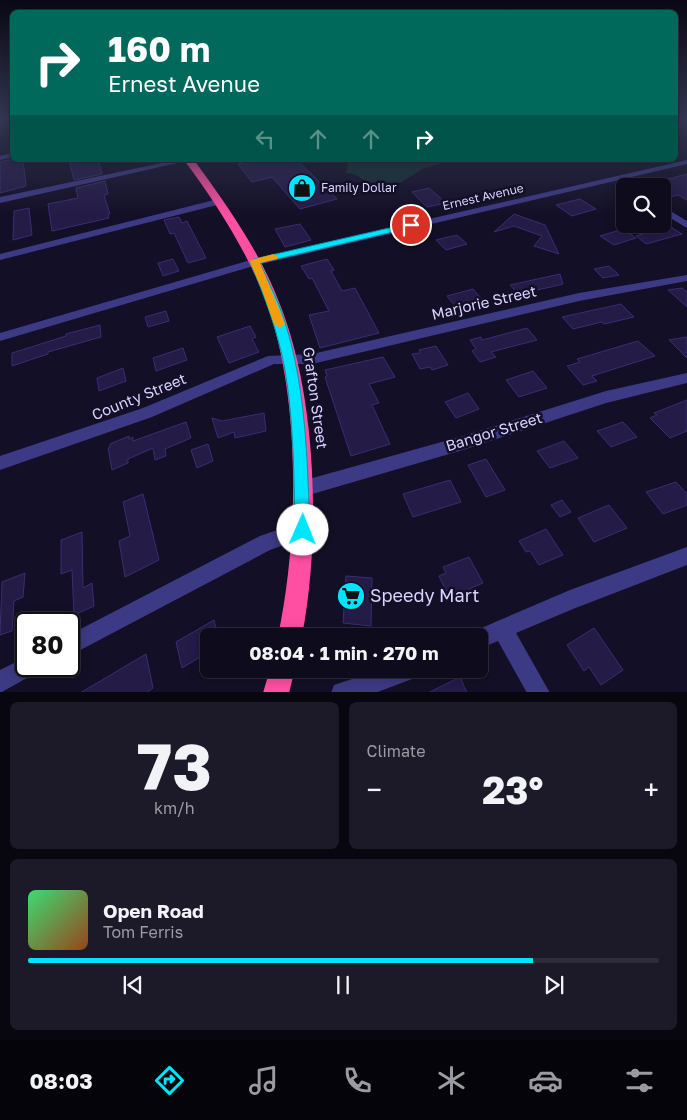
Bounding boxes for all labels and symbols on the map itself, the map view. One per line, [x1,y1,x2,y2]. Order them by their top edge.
shop icon: Family Dollar [287,173,317,203]
place label: Family Dollar [321,180,397,195]
street label: Ernest Avenue [441,180,525,213]
pin [390,204,432,246]
street label: Marjorie Street [430,281,538,323]
street label: Grafton Street [300,346,332,450]
street label: County Street [89,369,188,423]
street label: Bangor Street [443,408,544,454]
position arrow [276,503,328,555]
supermarket icon: Speedy Mart [336,581,366,611]
place label: Speedy Mart [370,584,479,606]
speed limit sign: 80 [15,612,80,677]

